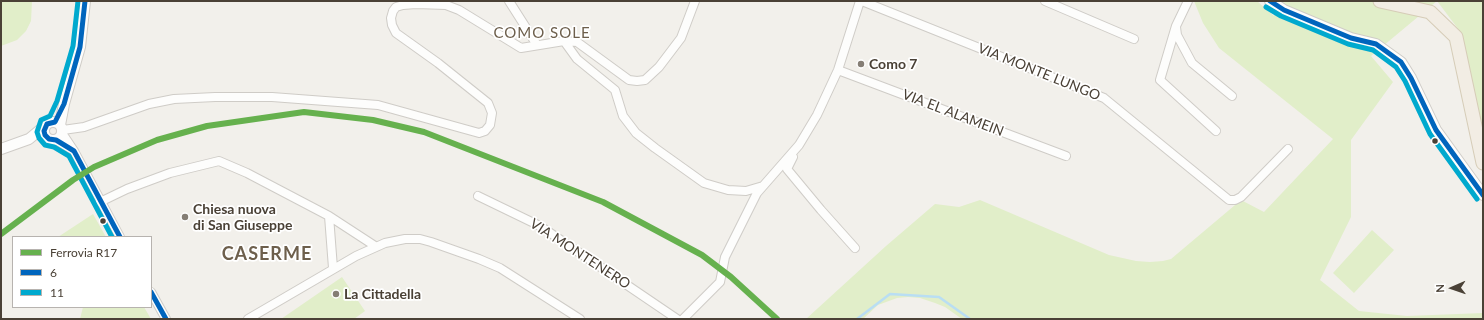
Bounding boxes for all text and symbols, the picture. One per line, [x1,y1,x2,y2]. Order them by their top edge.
district label: COMO SOLE [493,24,591,42]
street label: VIA MONTE LUNGO [975,40,1103,104]
place label: Como 7 [869,56,917,72]
marker: Como 7 [856,59,866,69]
street label: VIA EL ALAMEIN [900,86,1006,140]
unlabelled marker [1430,136,1440,146]
place label: Chiesa nuova di San Giuseppe [193,201,292,234]
marker: Chiesa nuova di San Giuseppe [180,212,190,222]
street label: VIA MONTENERO [527,215,633,293]
unlabelled marker [98,216,108,226]
legend [12,236,152,308]
district label: CASERME [222,243,312,265]
text: Ferrovia R17 [50,245,117,260]
text: 6 [50,265,57,280]
north arrow [1432,268,1472,308]
text: N [1433,284,1446,293]
text: 11 [50,285,64,300]
place label: La Cittadella [344,286,421,302]
marker: La Cittadella [331,289,341,299]

